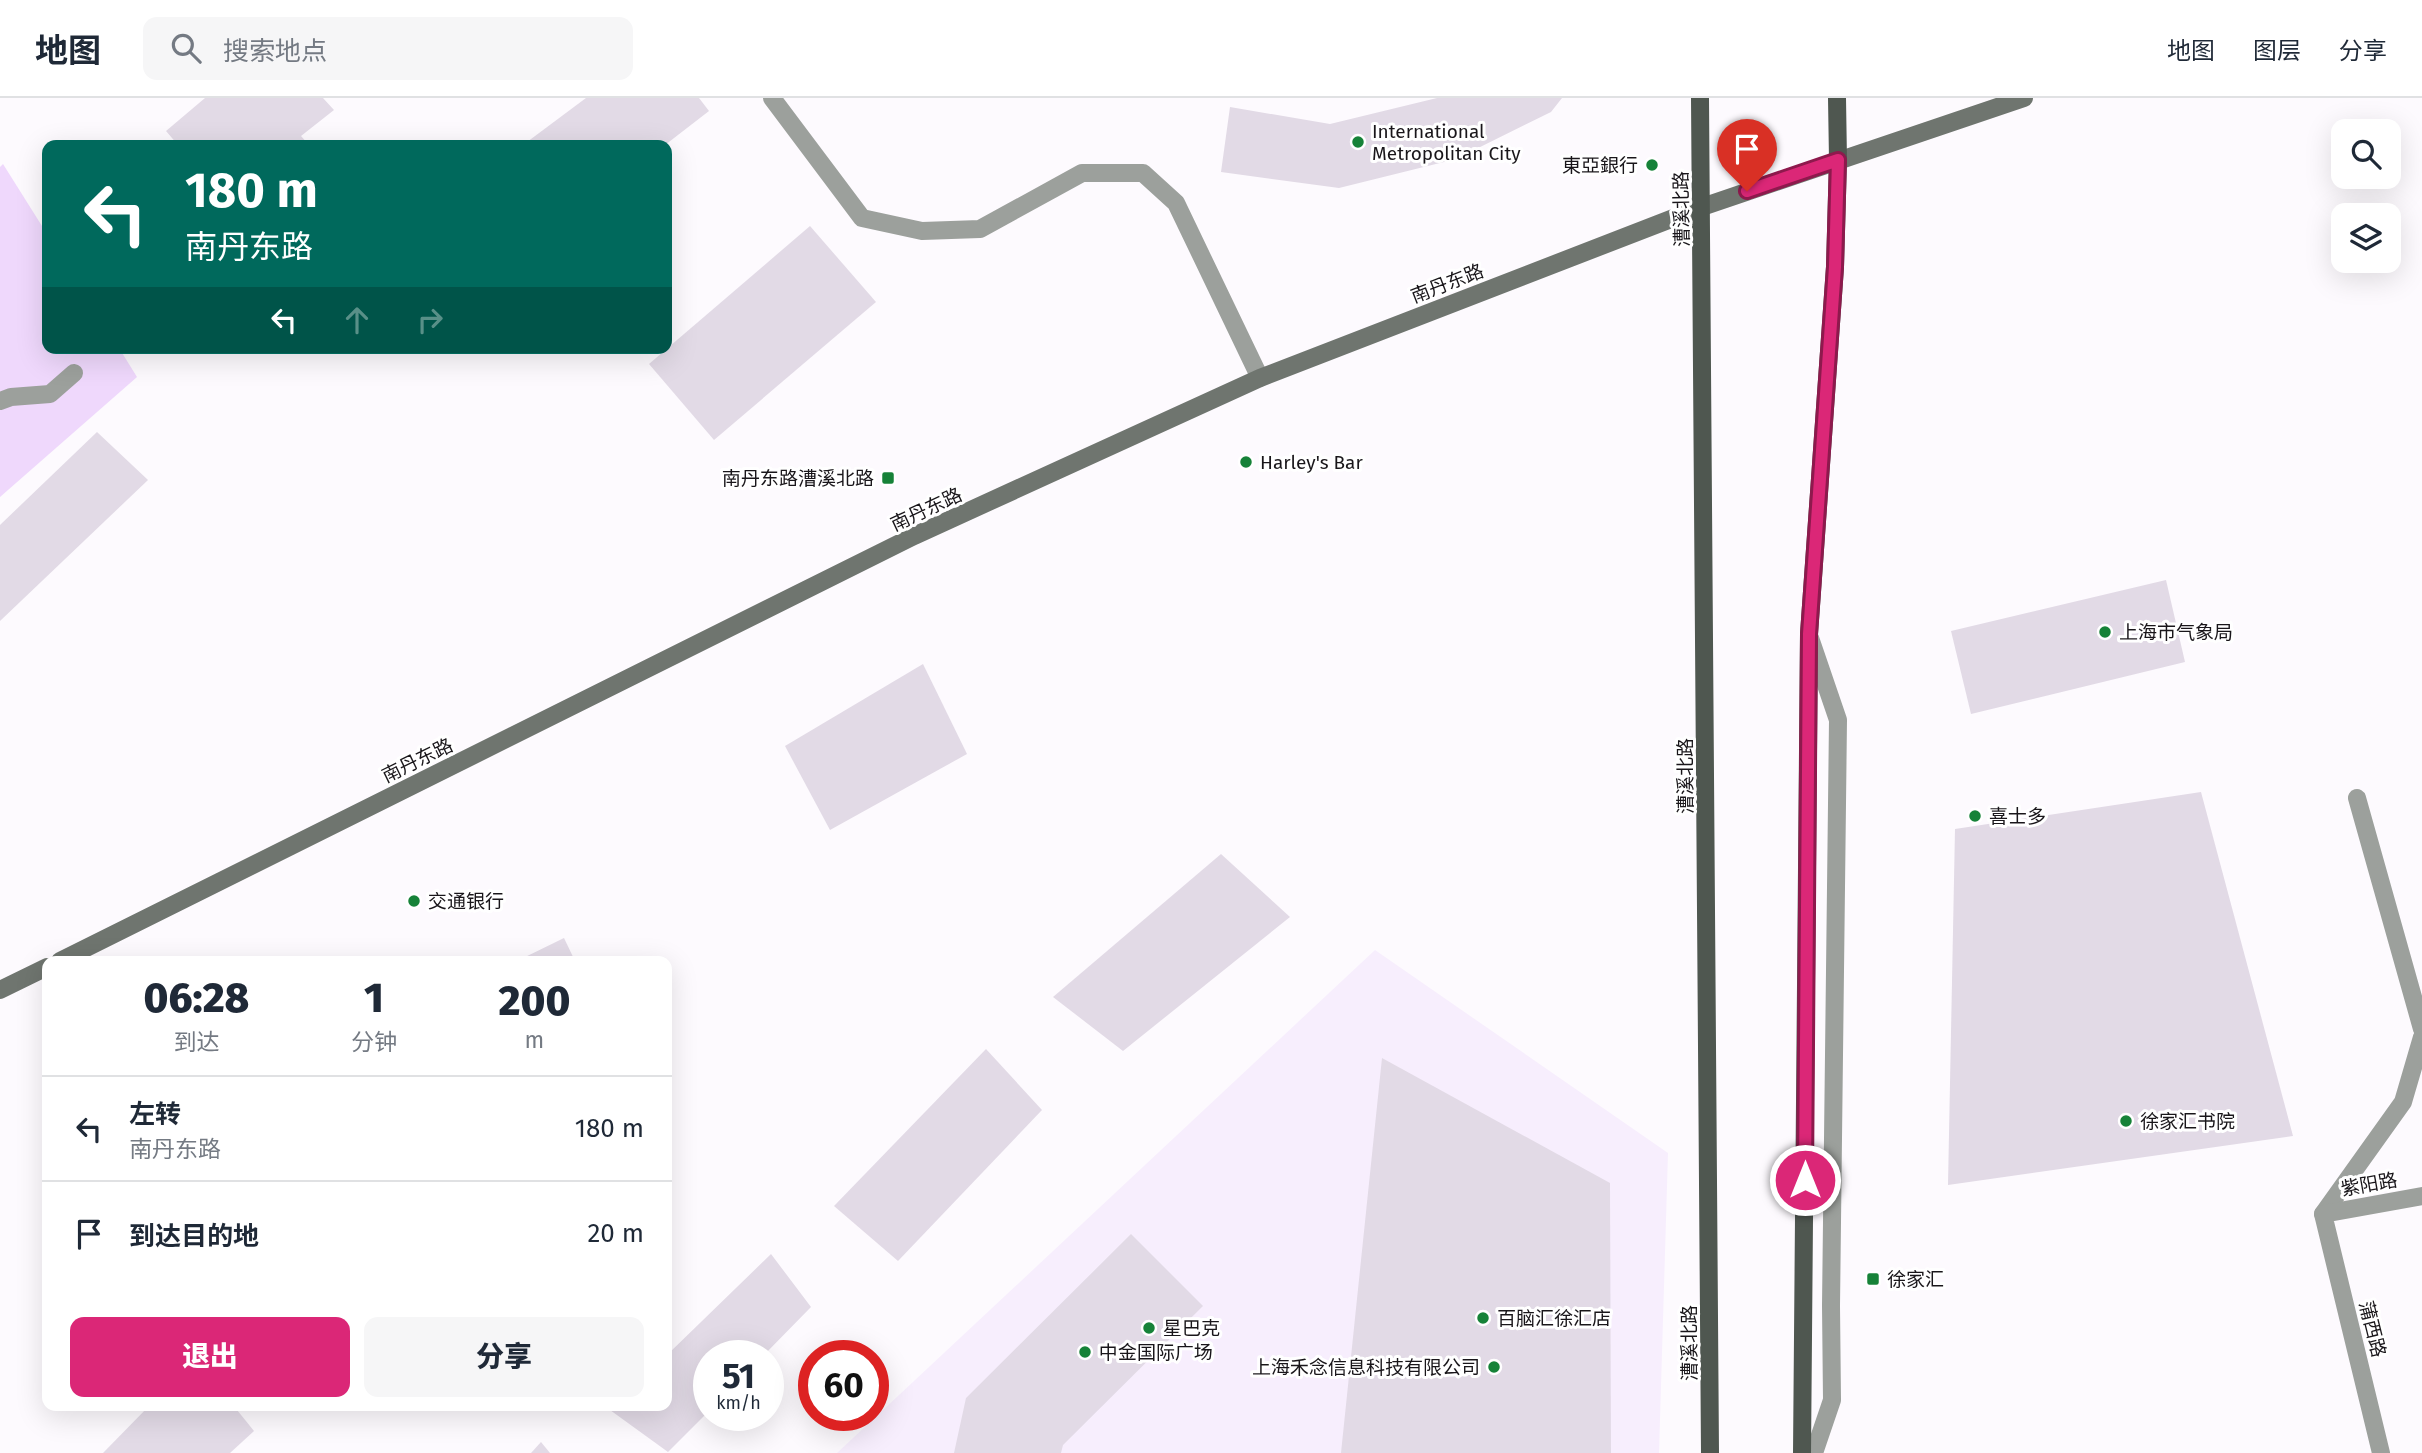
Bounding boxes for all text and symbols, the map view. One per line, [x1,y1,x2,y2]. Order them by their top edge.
search box [143,17,633,80]
icon: search [167,29,205,67]
text: 地图 [35,31,101,71]
text: 搜索地点 [223,36,327,67]
text: 地图 [2167,37,2215,65]
text: 图层 [2253,37,2301,65]
text: 分享 [2339,37,2387,65]
pin [1717,119,1777,191]
map controls [2331,119,2401,273]
button: search [2331,119,2401,189]
place label: International Metropolitan City [1372,120,1521,165]
icon: arrive [1728,130,1766,168]
marker: International Metropolitan City [1350,134,1366,150]
place label: 東亞銀行 [1562,154,1638,177]
marker: 東亞銀行 [1644,157,1660,173]
text: 180 m [185,161,318,220]
icon: left [70,168,161,259]
street label: 漕溪北路 [1669,171,1694,247]
button: layers [2331,203,2401,273]
text: 南丹东路 [185,228,313,266]
street label: 南丹东路 [1408,259,1487,308]
icon: left [265,301,303,339]
icon: ahead [338,301,376,339]
icon: right [411,301,449,339]
place label: Harley's Bar [1260,451,1363,474]
marker: Harley's Bar [1238,454,1254,470]
place label: 南丹东路漕溪北路 [722,467,874,490]
marker: 南丹东路漕溪北路 [880,470,896,486]
street label: 南丹东路 [887,483,966,536]
place label: 上海市气象局 [2119,621,2233,644]
marker: 上海市气象局 [2097,624,2113,640]
street label: 南丹东路 [378,733,456,787]
street label: 漕溪北路 [1674,738,1697,814]
place label: 喜士多 [1989,805,2046,828]
marker: 喜士多 [1967,808,1983,824]
place label: 交通银行 [428,890,504,913]
marker: 交通银行 [406,893,422,909]
text: 06:28 [144,973,249,1023]
text: 1 [364,973,384,1023]
text: 200 [499,976,570,1026]
text: m [525,1026,544,1054]
text: 到达 [173,1028,219,1056]
text: 分钟 [351,1028,397,1056]
text: 左转 [129,1099,181,1130]
icon: left [70,1110,108,1148]
place label: 徐家汇书院 [2140,1110,2235,1133]
text: 180 m [575,1113,644,1144]
marker: 徐家汇书院 [2118,1113,2134,1129]
text: 南丹东路 [129,1135,221,1163]
position arrow [1768,1143,1842,1217]
street label: 紫阳路 [2339,1168,2399,1201]
icon: arrive [70,1215,108,1253]
text: 20 m [587,1218,644,1249]
text: 到达目的地 [129,1221,259,1252]
place label: 徐家汇 [1887,1268,1944,1291]
marker: 徐家汇 [1865,1271,1881,1287]
street label: 蒲西路 [2354,1299,2391,1360]
street label: 漕溪北路 [1678,1305,1701,1381]
place label: 百脑汇徐汇店 [1497,1307,1611,1330]
marker: 百脑汇徐汇店 [1475,1310,1491,1326]
button: 退出 [70,1317,350,1397]
button: 分享 [364,1317,644,1397]
place label: 星巴克 [1163,1317,1220,1340]
marker: 星巴克 [1141,1320,1157,1336]
speed limit sign: 60 [798,1340,889,1431]
place label: 中金国际广场 [1099,1341,1213,1364]
marker: 中金国际广场 [1077,1344,1093,1360]
text: 51 [722,1355,755,1397]
place label: 上海禾念信息科技有限公司 [1252,1356,1480,1379]
marker: 上海禾念信息科技有限公司 [1486,1359,1502,1375]
text: km/h [716,1392,761,1414]

